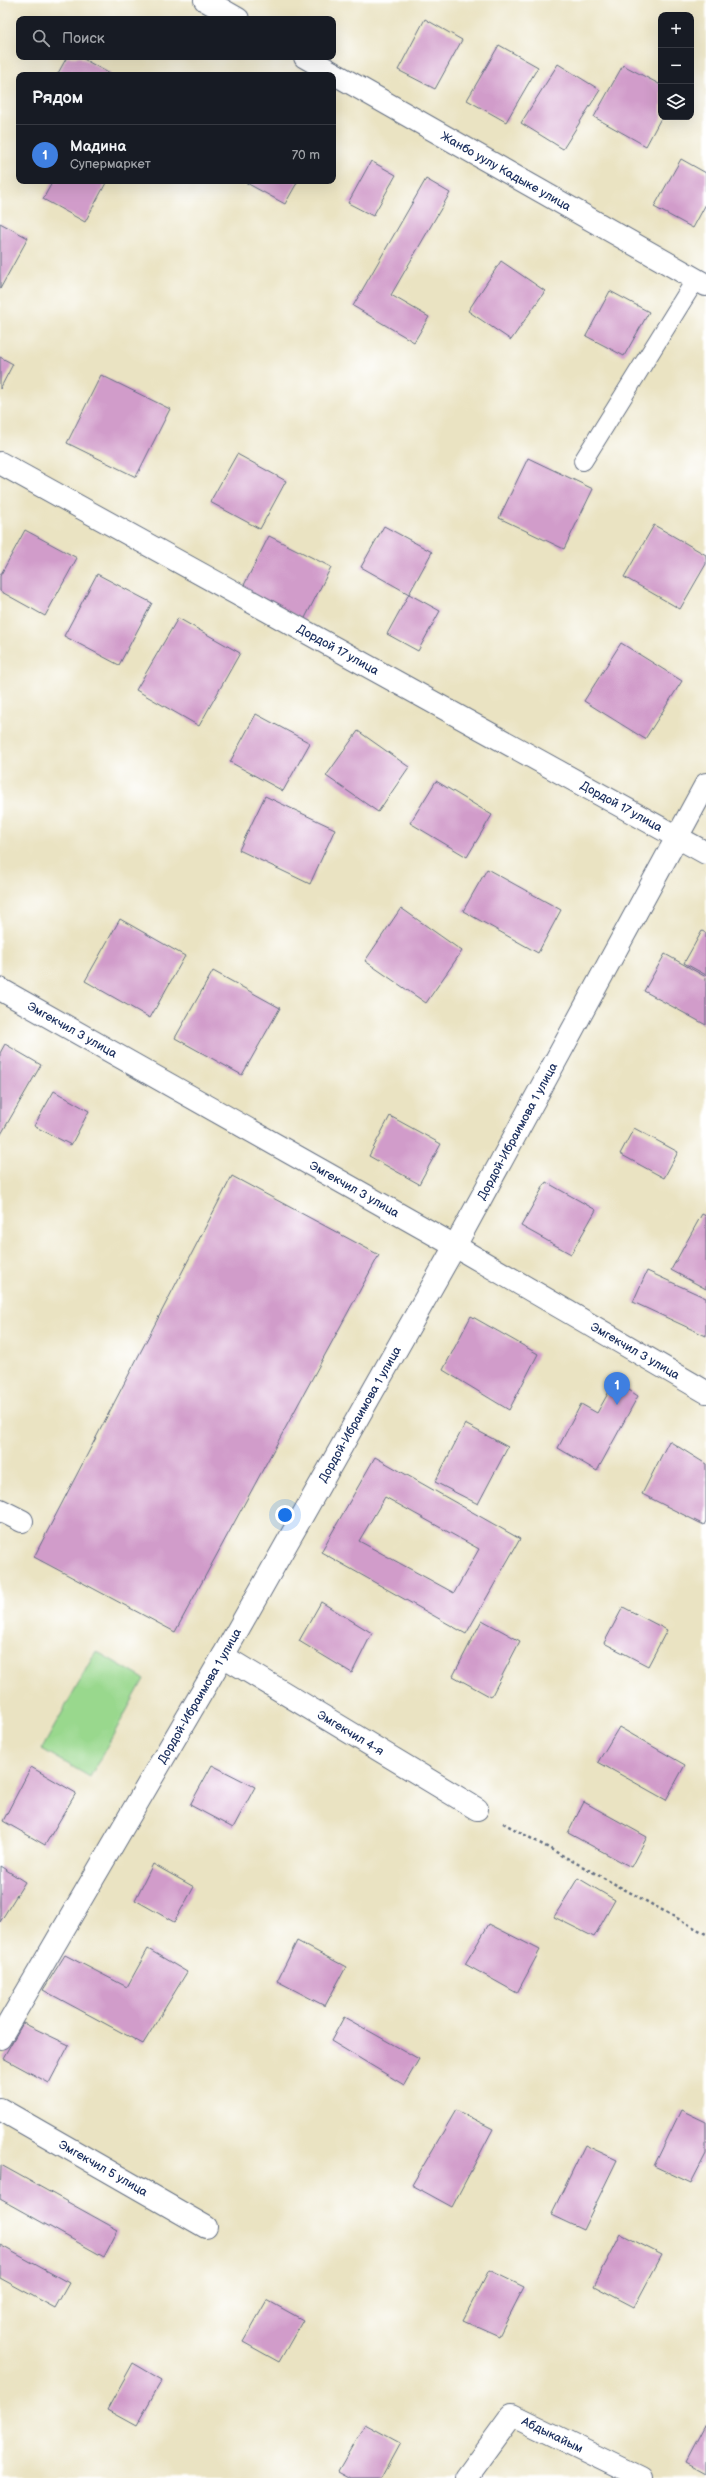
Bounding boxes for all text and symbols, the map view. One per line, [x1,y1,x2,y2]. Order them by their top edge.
map controls [658,12,694,120]
button: + [658,12,694,48]
search box [16,16,336,60]
icon: search [30,27,52,49]
text: Поиск [62,29,105,48]
button: − [658,48,694,84]
button: layers [658,84,694,120]
text: Рядом [32,88,83,108]
street label: Жанбо уулу Кадыке улица [438,129,573,215]
text: Мадина [70,137,126,156]
text: 1 [42,147,48,163]
text: 70 m [292,147,320,163]
text: Супермаркет [70,156,151,172]
street label: Дордой 17 улица [294,621,381,679]
street label: Дордой 17 улица [578,778,665,835]
street label: Эмгекчил 3 улица [24,999,120,1062]
street label: Дордой-Ибраимова 1 улица [474,1060,561,1203]
street label: Эмгекчил 3 улица [307,1158,402,1221]
street label: Эмгекчил 3 улица [588,1319,682,1383]
street label: Дордой-Ибраимова 1 улица [316,1344,405,1485]
pin: 1 [604,1372,630,1405]
your location [275,1505,295,1525]
street label: Дордой-Ибраимова 1 улица [155,1626,245,1767]
street label: Эмгекчил 4-я [314,1707,387,1759]
street label: Эмгекчил 5 улица [56,2137,150,2200]
street label: Абдыкайым [518,2413,585,2457]

